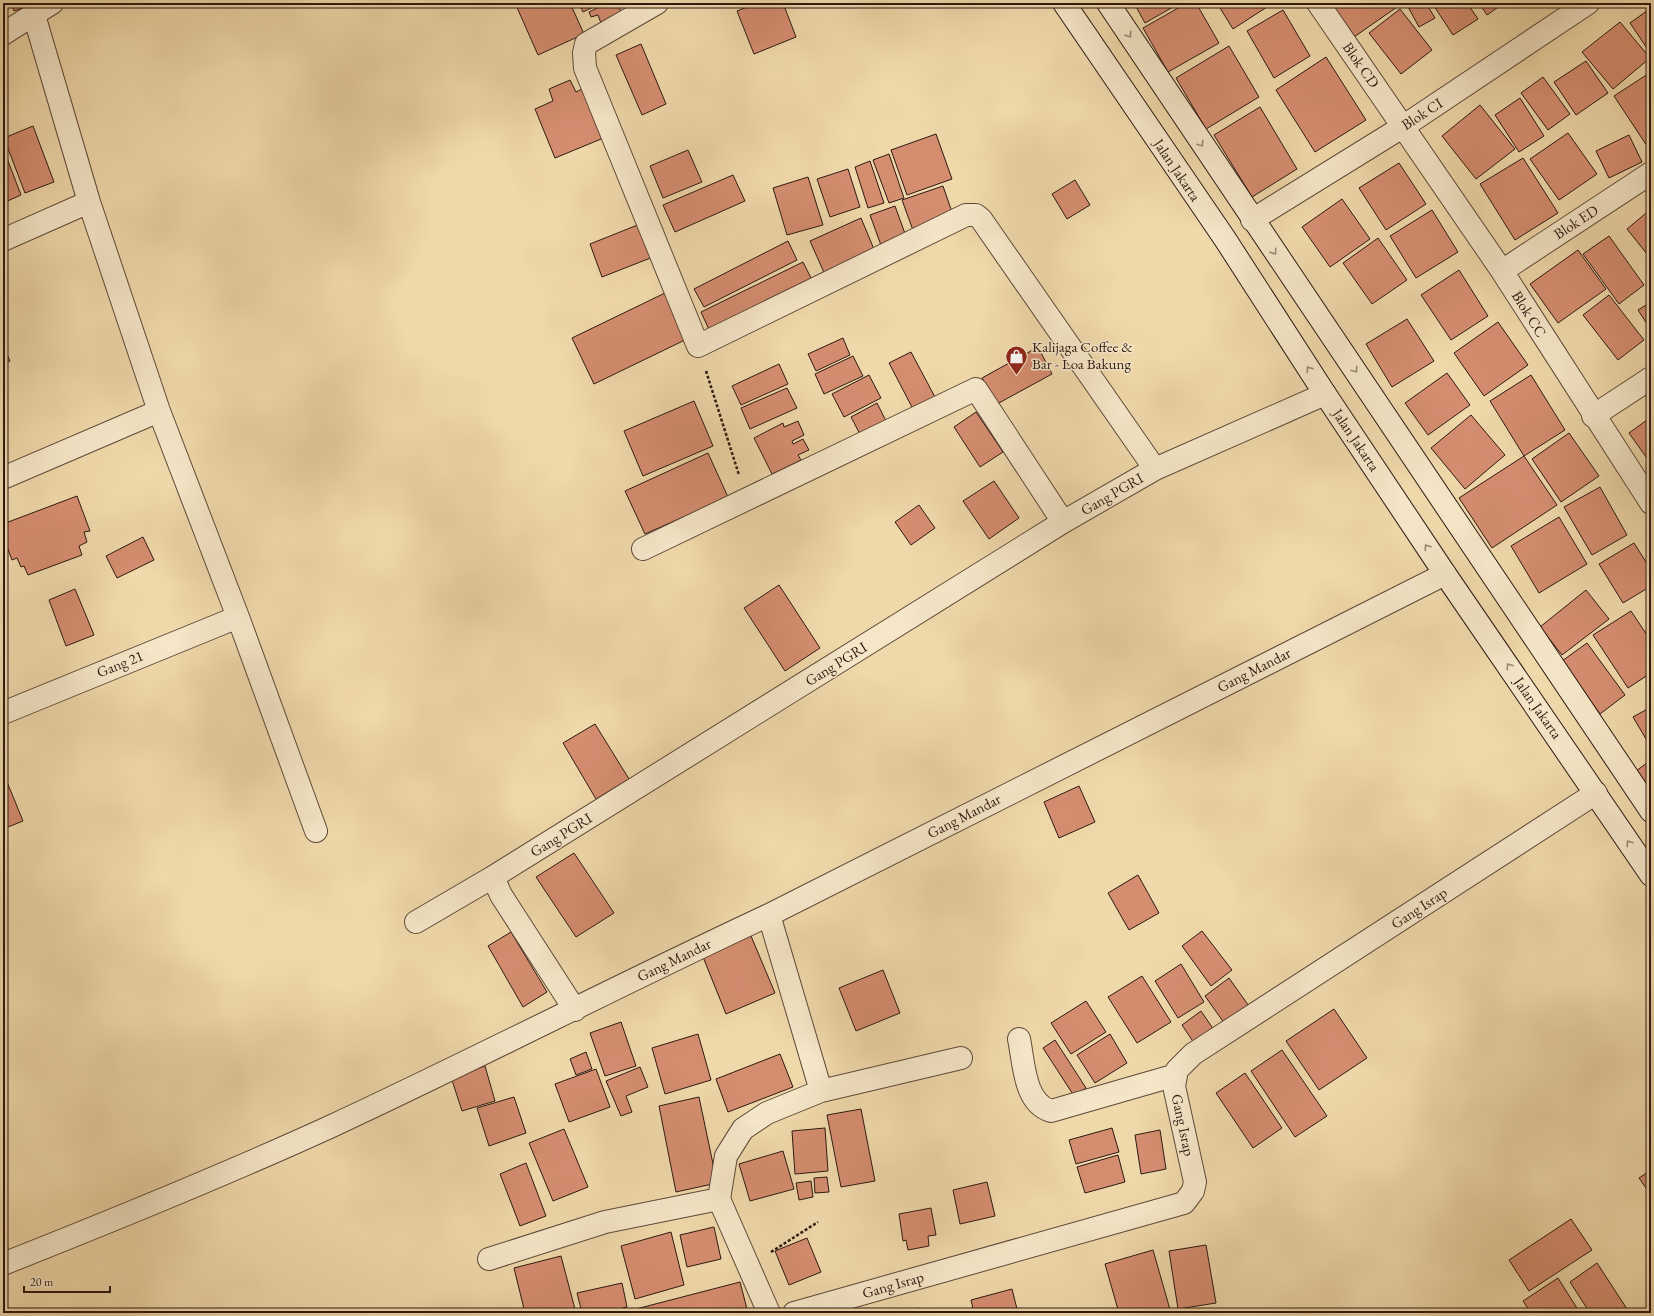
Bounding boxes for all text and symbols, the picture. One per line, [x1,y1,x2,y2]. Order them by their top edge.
one-way arrow [1124,31,1131,38]
street label: Blok CD [1339,38,1384,91]
street label: Blok CI [1398,93,1446,134]
street label: Jalan Jakarta [1148,133,1205,205]
one-way arrow [1196,140,1204,147]
street label: Blok ED [1550,200,1602,243]
one-way arrow [1269,247,1276,254]
street label: Blok CC [1508,287,1551,340]
place label: Kalijaga Coffee & Bar - Loa Bakung [1032,337,1133,373]
shop icon: Kalijaga Coffee & Bar - Loa Bakung [1004,343,1030,376]
one-way arrow [1306,366,1314,373]
one-way arrow [1350,366,1357,373]
street label: Jalan Jakarta [1327,403,1384,475]
street label: Gang PGRI [1077,468,1147,519]
one-way arrow [1425,544,1432,551]
street label: Gang PGRI [801,637,870,690]
street label: Gang Mandar [1214,643,1294,696]
street label: Gang 21 [94,646,146,681]
one-way arrow [1506,663,1514,670]
street label: Jalan Jakarta [1509,671,1567,742]
street label: Gang Mandar [924,789,1004,842]
street label: Gang PGRI [526,808,595,861]
one-way arrow [1627,840,1634,847]
street label: Gang Israp [1387,882,1451,933]
street label: Gang Mandar [634,933,714,986]
street label: Gang Israp [1168,1092,1199,1158]
street label: Gang Israp [860,1267,926,1302]
scale bar [24,1268,110,1294]
text: 20 m [30,1274,54,1290]

